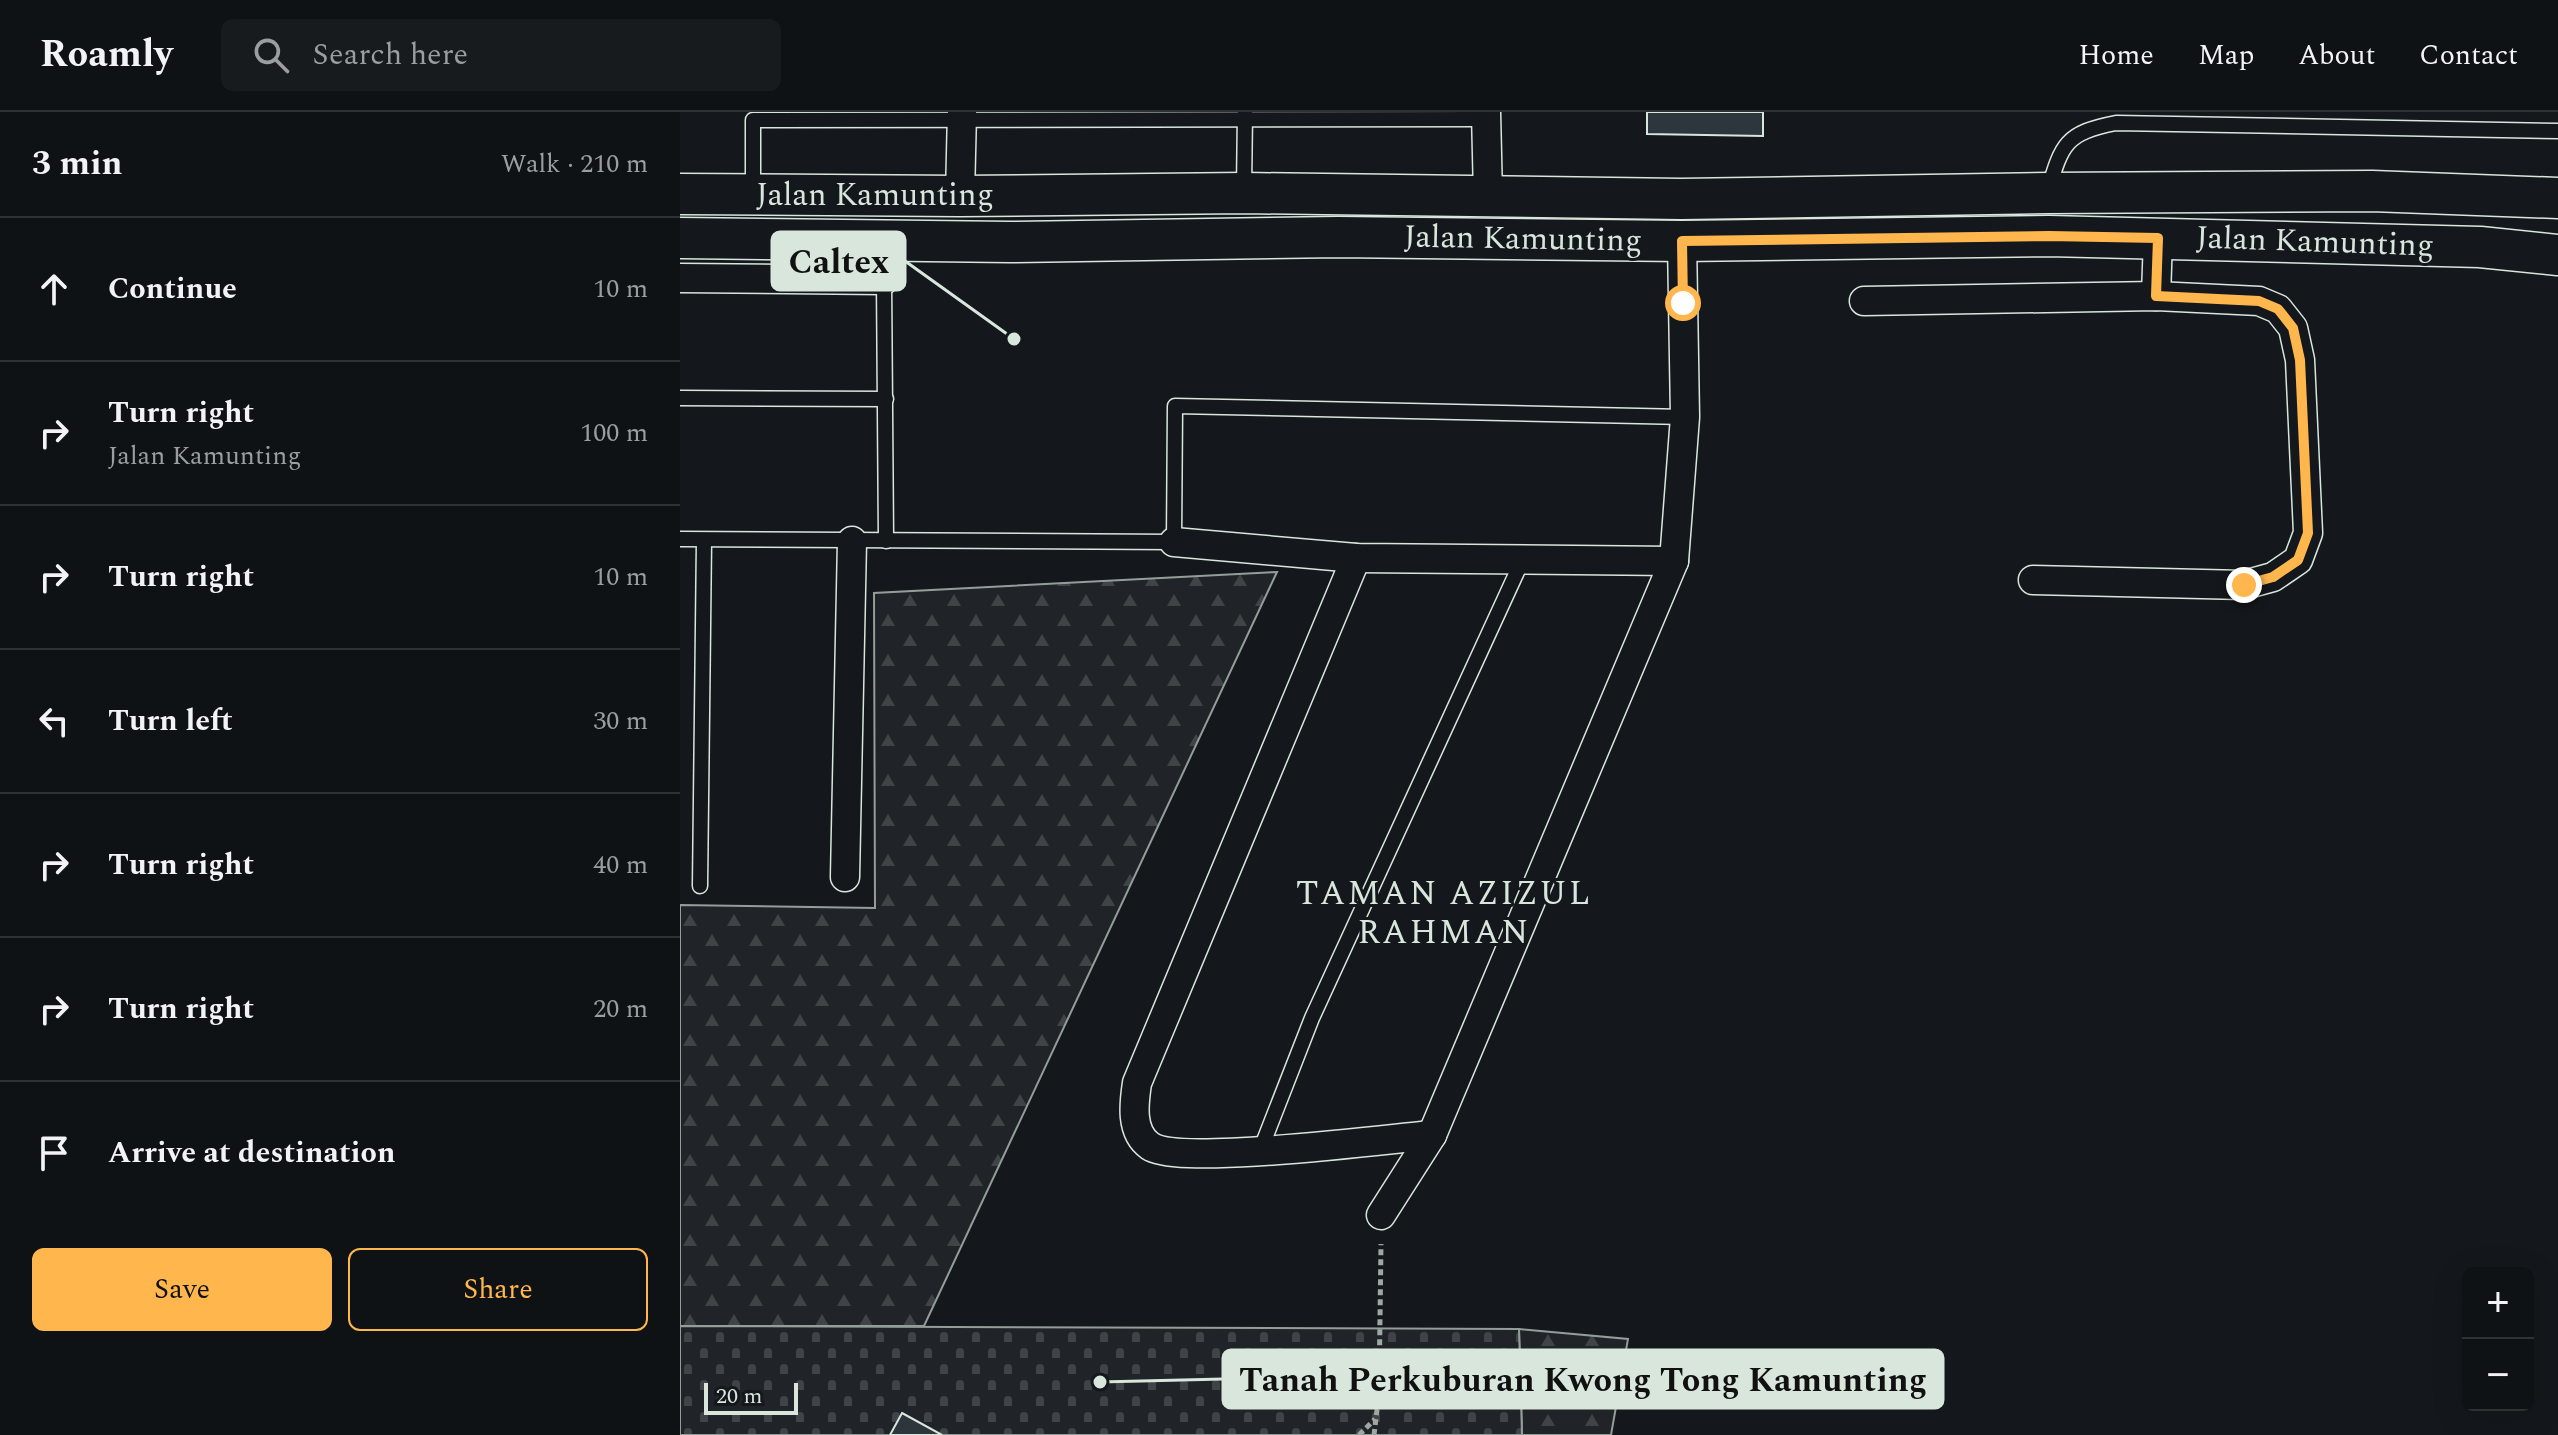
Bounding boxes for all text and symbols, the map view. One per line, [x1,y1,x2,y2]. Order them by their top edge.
search box [221,19,781,91]
text: Roamly [40,26,173,84]
text: Search here [313,32,468,78]
icon: search [249,33,293,77]
text: Home [2078,34,2154,77]
text: Map [2198,34,2254,77]
text: About [2298,34,2375,77]
text: Contact [2419,34,2518,77]
text: 3 min [32,138,122,190]
text: Walk · 210 m [501,144,648,184]
street label: Jalan Kamunting [756,171,994,220]
street label: Jalan Kamunting [1404,212,1642,266]
street label: Jalan Kamunting [2195,213,2435,271]
callout: Caltex [772,232,905,290]
text: Caltex [789,237,890,289]
text: Continue [108,266,237,312]
icon: ahead [32,267,76,311]
text: 10 m [593,269,648,309]
route start [1665,285,1701,321]
text: Turn right [108,390,254,436]
icon: right [32,411,76,455]
text: 100 m [580,413,648,453]
text: Jalan Kamunting [108,436,301,476]
text: Turn right [108,554,254,600]
icon: right [32,555,76,599]
text: 10 m [593,557,648,597]
route end [2226,567,2262,603]
text: Turn left [108,698,233,744]
icon: left [32,699,76,743]
text: 30 m [593,701,648,741]
text: Turn right [108,842,254,888]
icon: right [32,843,76,887]
text: 40 m [593,845,648,885]
district label: TAMAN AZIZUL RAHMAN [1296,868,1592,959]
text: Turn right [108,986,254,1032]
icon: right [32,987,76,1031]
text: 20 m [593,989,648,1029]
text: Arrive at destination [108,1130,395,1176]
icon: arrive [32,1131,76,1175]
button: Save [32,1248,332,1331]
button: Share [348,1248,648,1331]
map controls [2462,1267,2534,1411]
button: + [2462,1267,2534,1339]
button: − [2462,1339,2534,1411]
callout: Tanah Perkuburan Kwong Tong Kamunting [1223,1350,1943,1408]
text: Tanah Perkuburan Kwong Tong Kamunting [1239,1355,1927,1407]
scale bar [704,1379,798,1415]
text: 20 m [716,1380,762,1413]

